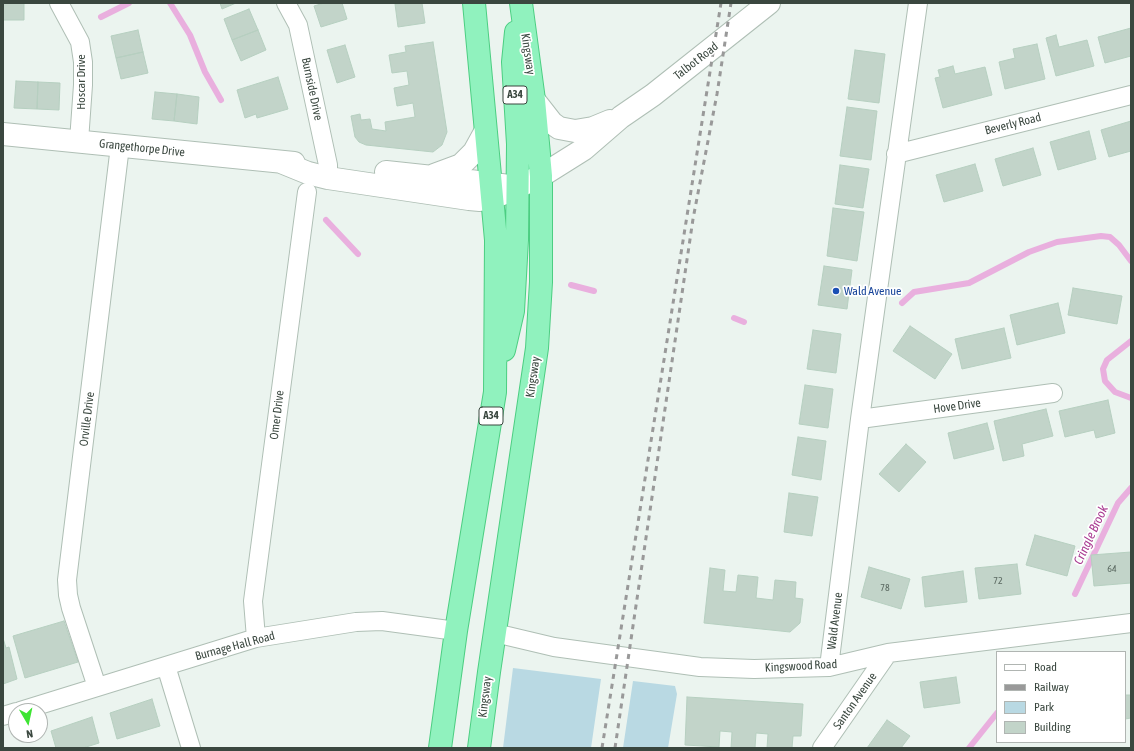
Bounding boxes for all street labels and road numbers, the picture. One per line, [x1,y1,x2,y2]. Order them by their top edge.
street label: Kingsway [518,32,538,76]
street label: Talbot Road [671,39,721,83]
street label: Hoscar Drive [74,54,88,110]
street label: Burnside Drive [298,56,326,122]
road number: A34 [503,86,527,104]
street label: Beverly Road [983,110,1043,138]
street label: Grangethorpe Drive [99,136,185,160]
street label: Kingsway [523,355,543,399]
street label: Omer Drive [267,390,287,440]
street label: Orville Drive [77,391,97,447]
street label: Hove Drive [932,396,982,416]
road number: A34 [479,407,503,425]
street label: Wald Avenue [824,592,846,650]
street label: Burnage Hall Road [194,628,276,664]
street label: Kingswood Road [764,657,838,675]
street label: Santon Avenue [830,670,880,732]
street label: Kingsway [475,676,495,718]

